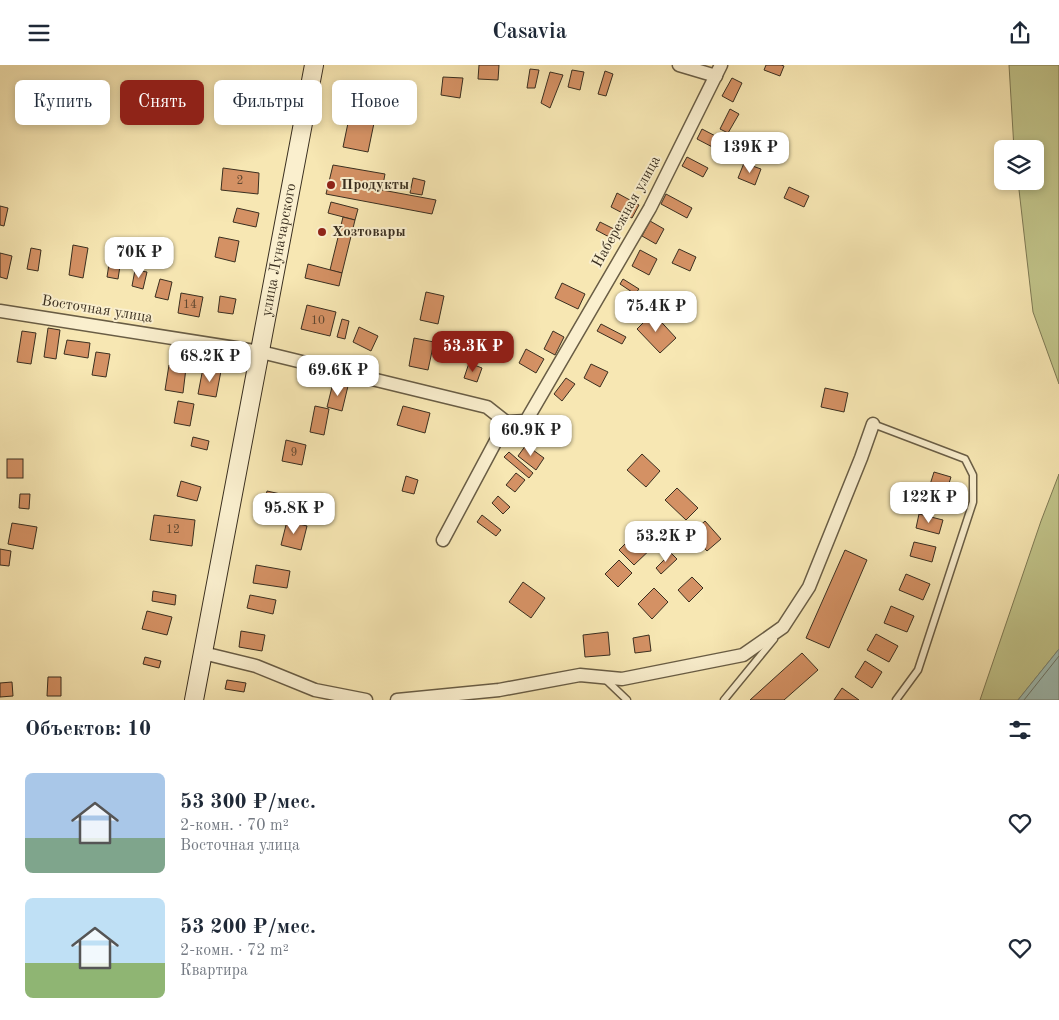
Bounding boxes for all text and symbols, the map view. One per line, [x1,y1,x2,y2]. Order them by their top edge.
icon: menu [25,19,53,47]
icon: share [1006,19,1034,47]
text: Casavia [492,21,567,43]
chip: Купить [15,80,110,125]
chip: Снять [120,80,204,125]
chip: Фильтры [214,80,322,125]
chip: Новое [332,80,417,125]
pin: 139K ₽ [709,131,791,174]
text: 139K ₽ [722,140,778,156]
map controls [994,140,1044,190]
button: layers [994,140,1044,190]
street label: Набережная улица [590,153,664,270]
house number: 2 [237,175,243,187]
place label: Продукты [341,178,409,193]
marker: Продукты [325,179,337,191]
street label: улица Луначарского [259,182,299,318]
place label: Хозтовары [332,225,406,240]
marker: Хозтовары [316,226,328,238]
pin: 70K ₽ [104,237,174,279]
text: 70K ₽ [116,245,162,261]
pin: 75.4K ₽ [610,291,702,333]
street label: Восточная улица [40,294,154,326]
house number: 14 [183,299,197,311]
text: 75.4K ₽ [626,299,686,315]
house number: 10 [311,315,325,327]
pin: 53.3K ₽ [427,331,519,373]
text: 53.3K ₽ [443,339,503,355]
pin: 68.2K ₽ [164,341,256,383]
text: 68.2K ₽ [180,349,240,365]
pin: 69.6K ₽ [292,355,384,397]
text: 69.6K ₽ [308,363,368,379]
pin: 60.9K ₽ [485,415,577,457]
text: 60.9K ₽ [501,423,561,439]
house number: 9 [291,447,297,459]
pin: 122K ₽ [888,481,970,524]
text: 122K ₽ [901,490,957,506]
pin: 95.8K ₽ [248,493,340,535]
text: 95.8K ₽ [264,501,324,517]
pin: 53.2K ₽ [620,521,712,563]
house number: 12 [166,524,180,536]
text: 53.2K ₽ [636,529,696,545]
icon: filters [1006,716,1034,744]
text: Объектов: 10 [25,719,151,740]
text: 53 300 ₽/мес. [180,792,316,813]
icon: home [65,793,125,853]
icon: heart [1006,809,1034,837]
text: 2-комн. · 70 m² [180,818,289,834]
text: Восточная улица [180,838,300,854]
text: 53 200 ₽/мес. [180,917,316,938]
icon: home [65,918,125,978]
icon: heart [1006,934,1034,962]
text: 2-комн. · 72 m² [180,943,289,959]
text: Квартира [180,963,248,979]

